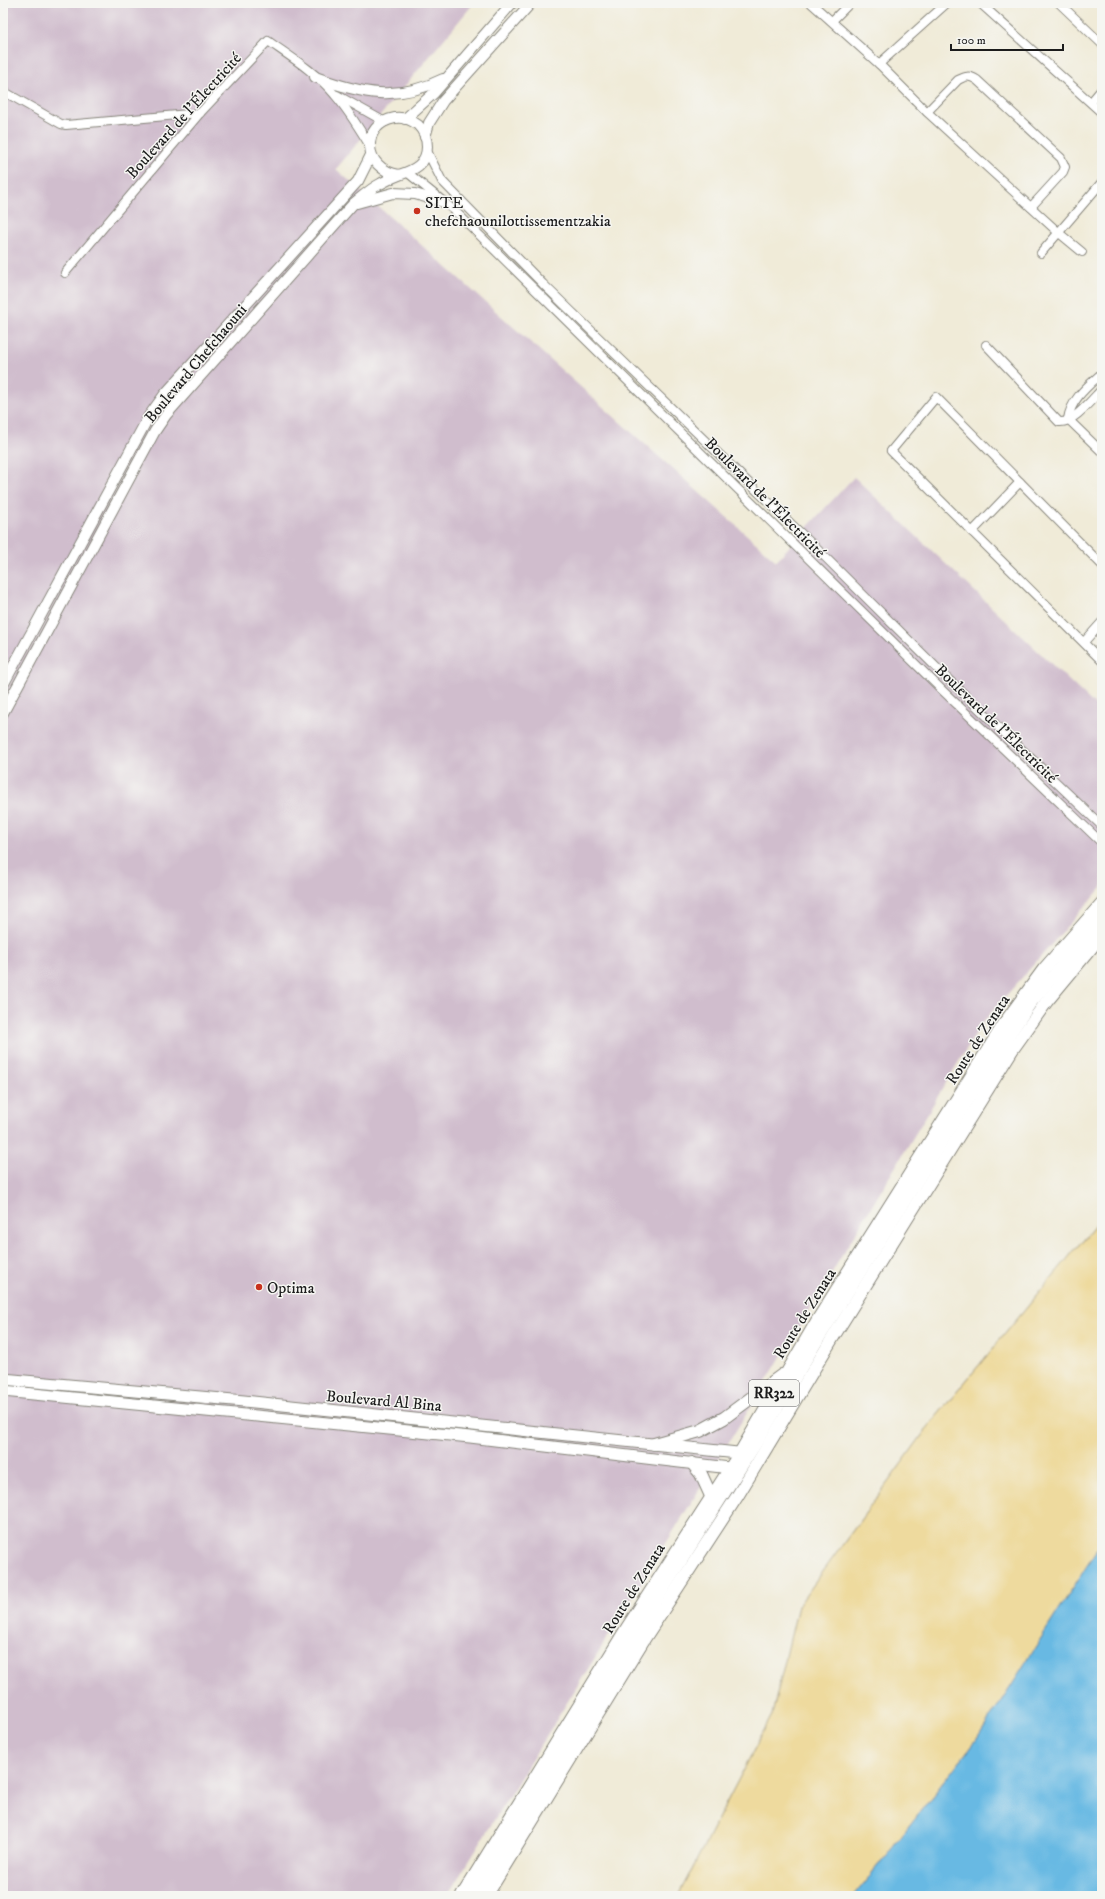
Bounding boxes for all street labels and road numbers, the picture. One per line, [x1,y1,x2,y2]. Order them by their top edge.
street label: Boulevard de l'Électricité [122,48,246,183]
street label: Boulevard Chefchaouni [140,300,251,427]
street label: Boulevard de l'Électricité [701,433,830,563]
street label: Boulevard de l'Électricité [931,660,1062,788]
street label: Route de Zenata [941,991,1014,1088]
street label: Route de Zenata [769,1264,841,1363]
road number: RR322 [749,1380,799,1406]
street label: Boulevard Al Bina [325,1386,443,1416]
street label: Route de Zenata [598,1539,670,1638]

